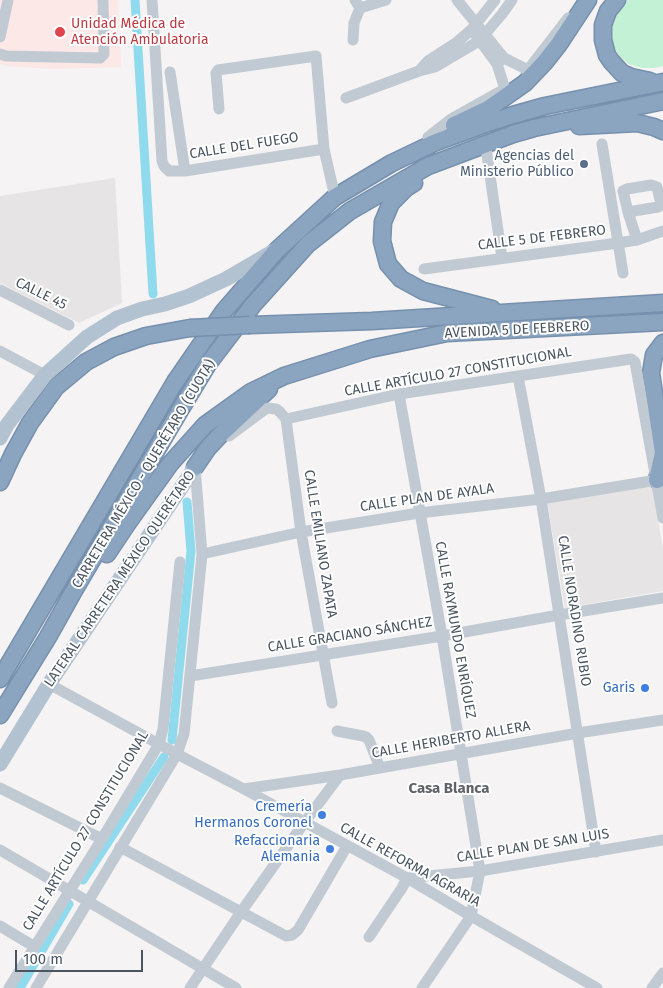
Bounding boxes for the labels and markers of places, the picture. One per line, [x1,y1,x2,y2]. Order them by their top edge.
place label: Unidad Médica de Atención Ambulatoria [71,16,209,48]
marker: Unidad Médica de Atención Ambulatoria [53,25,67,39]
place label: Agencias del Ministerio Público [460,148,574,180]
marker: Agencias del Ministerio Público [578,158,590,170]
place label: Garis [603,680,635,696]
marker: Garis [639,682,651,694]
place label: Cremería Hermanos Coronel [194,799,312,832]
marker: Cremería Hermanos Coronel [316,809,328,821]
place label: Refaccionaria Alemania [234,833,320,866]
marker: Refaccionaria Alemania [324,843,336,855]

